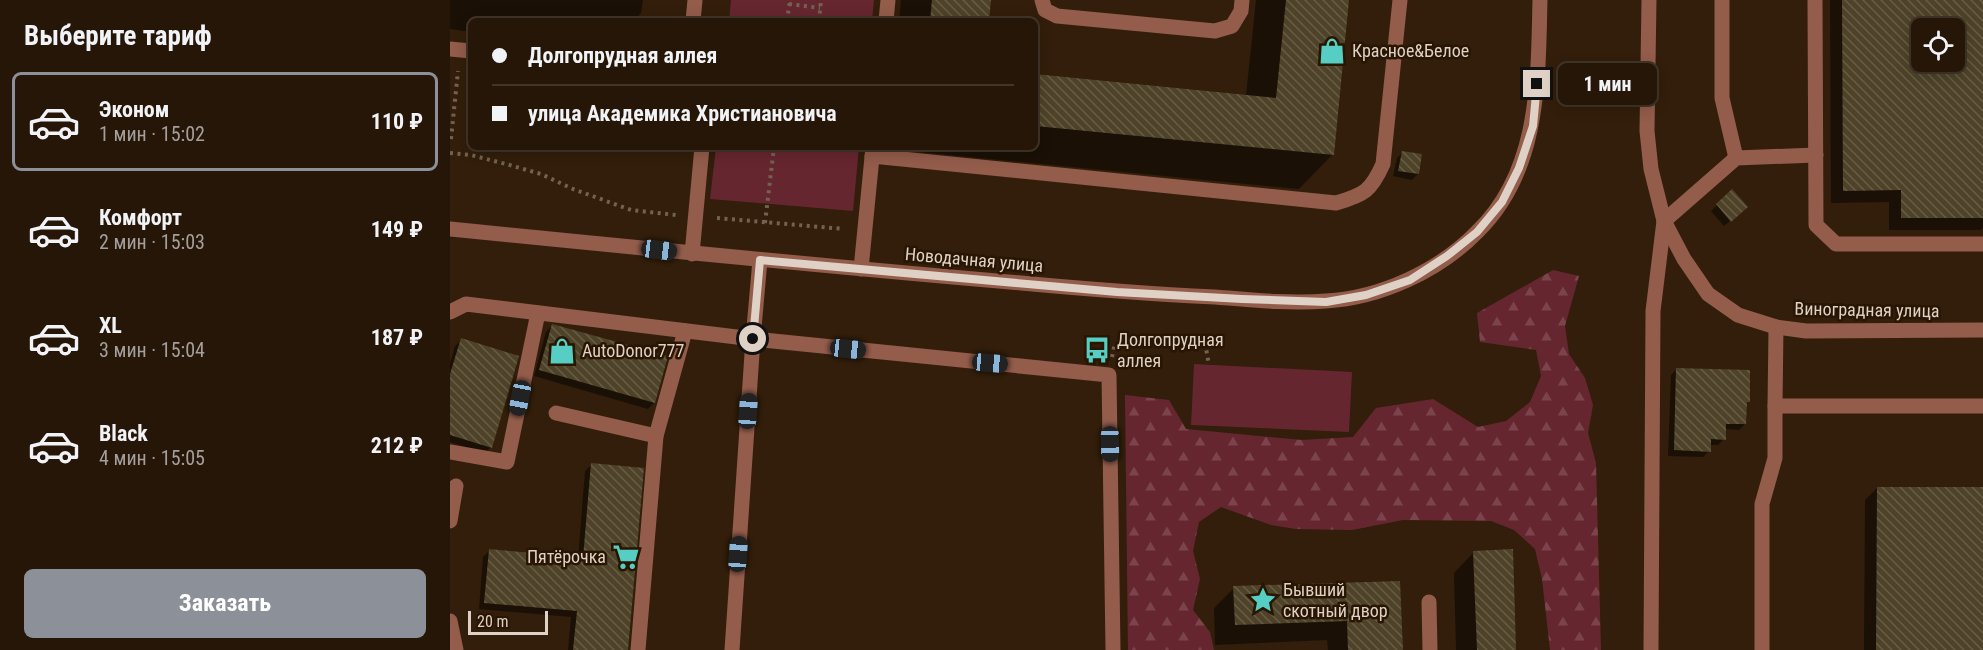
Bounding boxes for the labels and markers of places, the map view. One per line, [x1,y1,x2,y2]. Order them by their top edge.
shop icon: Красное&Белое [1317,36,1347,66]
place label: Красное&Белое [1352,40,1469,61]
place label: Долгопрудная аллея [1117,329,1224,371]
bus stop icon: Долгопрудная аллея [1082,335,1112,365]
shop icon: AutoDonor777 [547,336,577,366]
place label: AutoDonor777 [582,340,684,361]
supermarket icon: Пятёрочка [611,542,641,572]
place label: Пятёрочка [527,546,606,567]
place label: Бывший скотный двор [1283,579,1388,621]
place icon: Бывший скотный двор [1248,585,1278,615]

